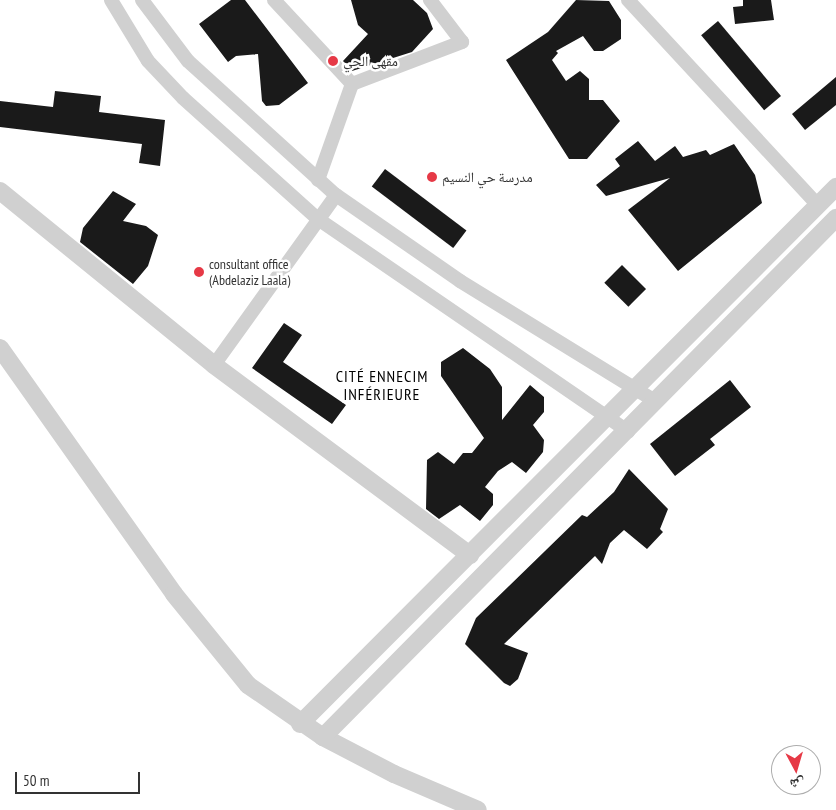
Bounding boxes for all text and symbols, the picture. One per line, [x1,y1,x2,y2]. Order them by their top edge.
place label: مقهى الحي [343,53,398,69]
marker: مقهى الحي [327,55,339,67]
place label: مدرسة حي النسيم [442,169,533,185]
marker: مدرسة حي النسيم [426,171,438,183]
place label: consultant office (Abdelaziz Laala) [209,256,291,288]
marker: consultant office (Abdelaziz Laala) [193,266,205,278]
district label: CITÉ ENNECIM INFÉRIEURE [334,366,430,404]
north arrow [771,745,821,795]
scale bar [18,762,142,794]
text: 50 m [23,771,49,790]
text: ش [789,774,806,794]

